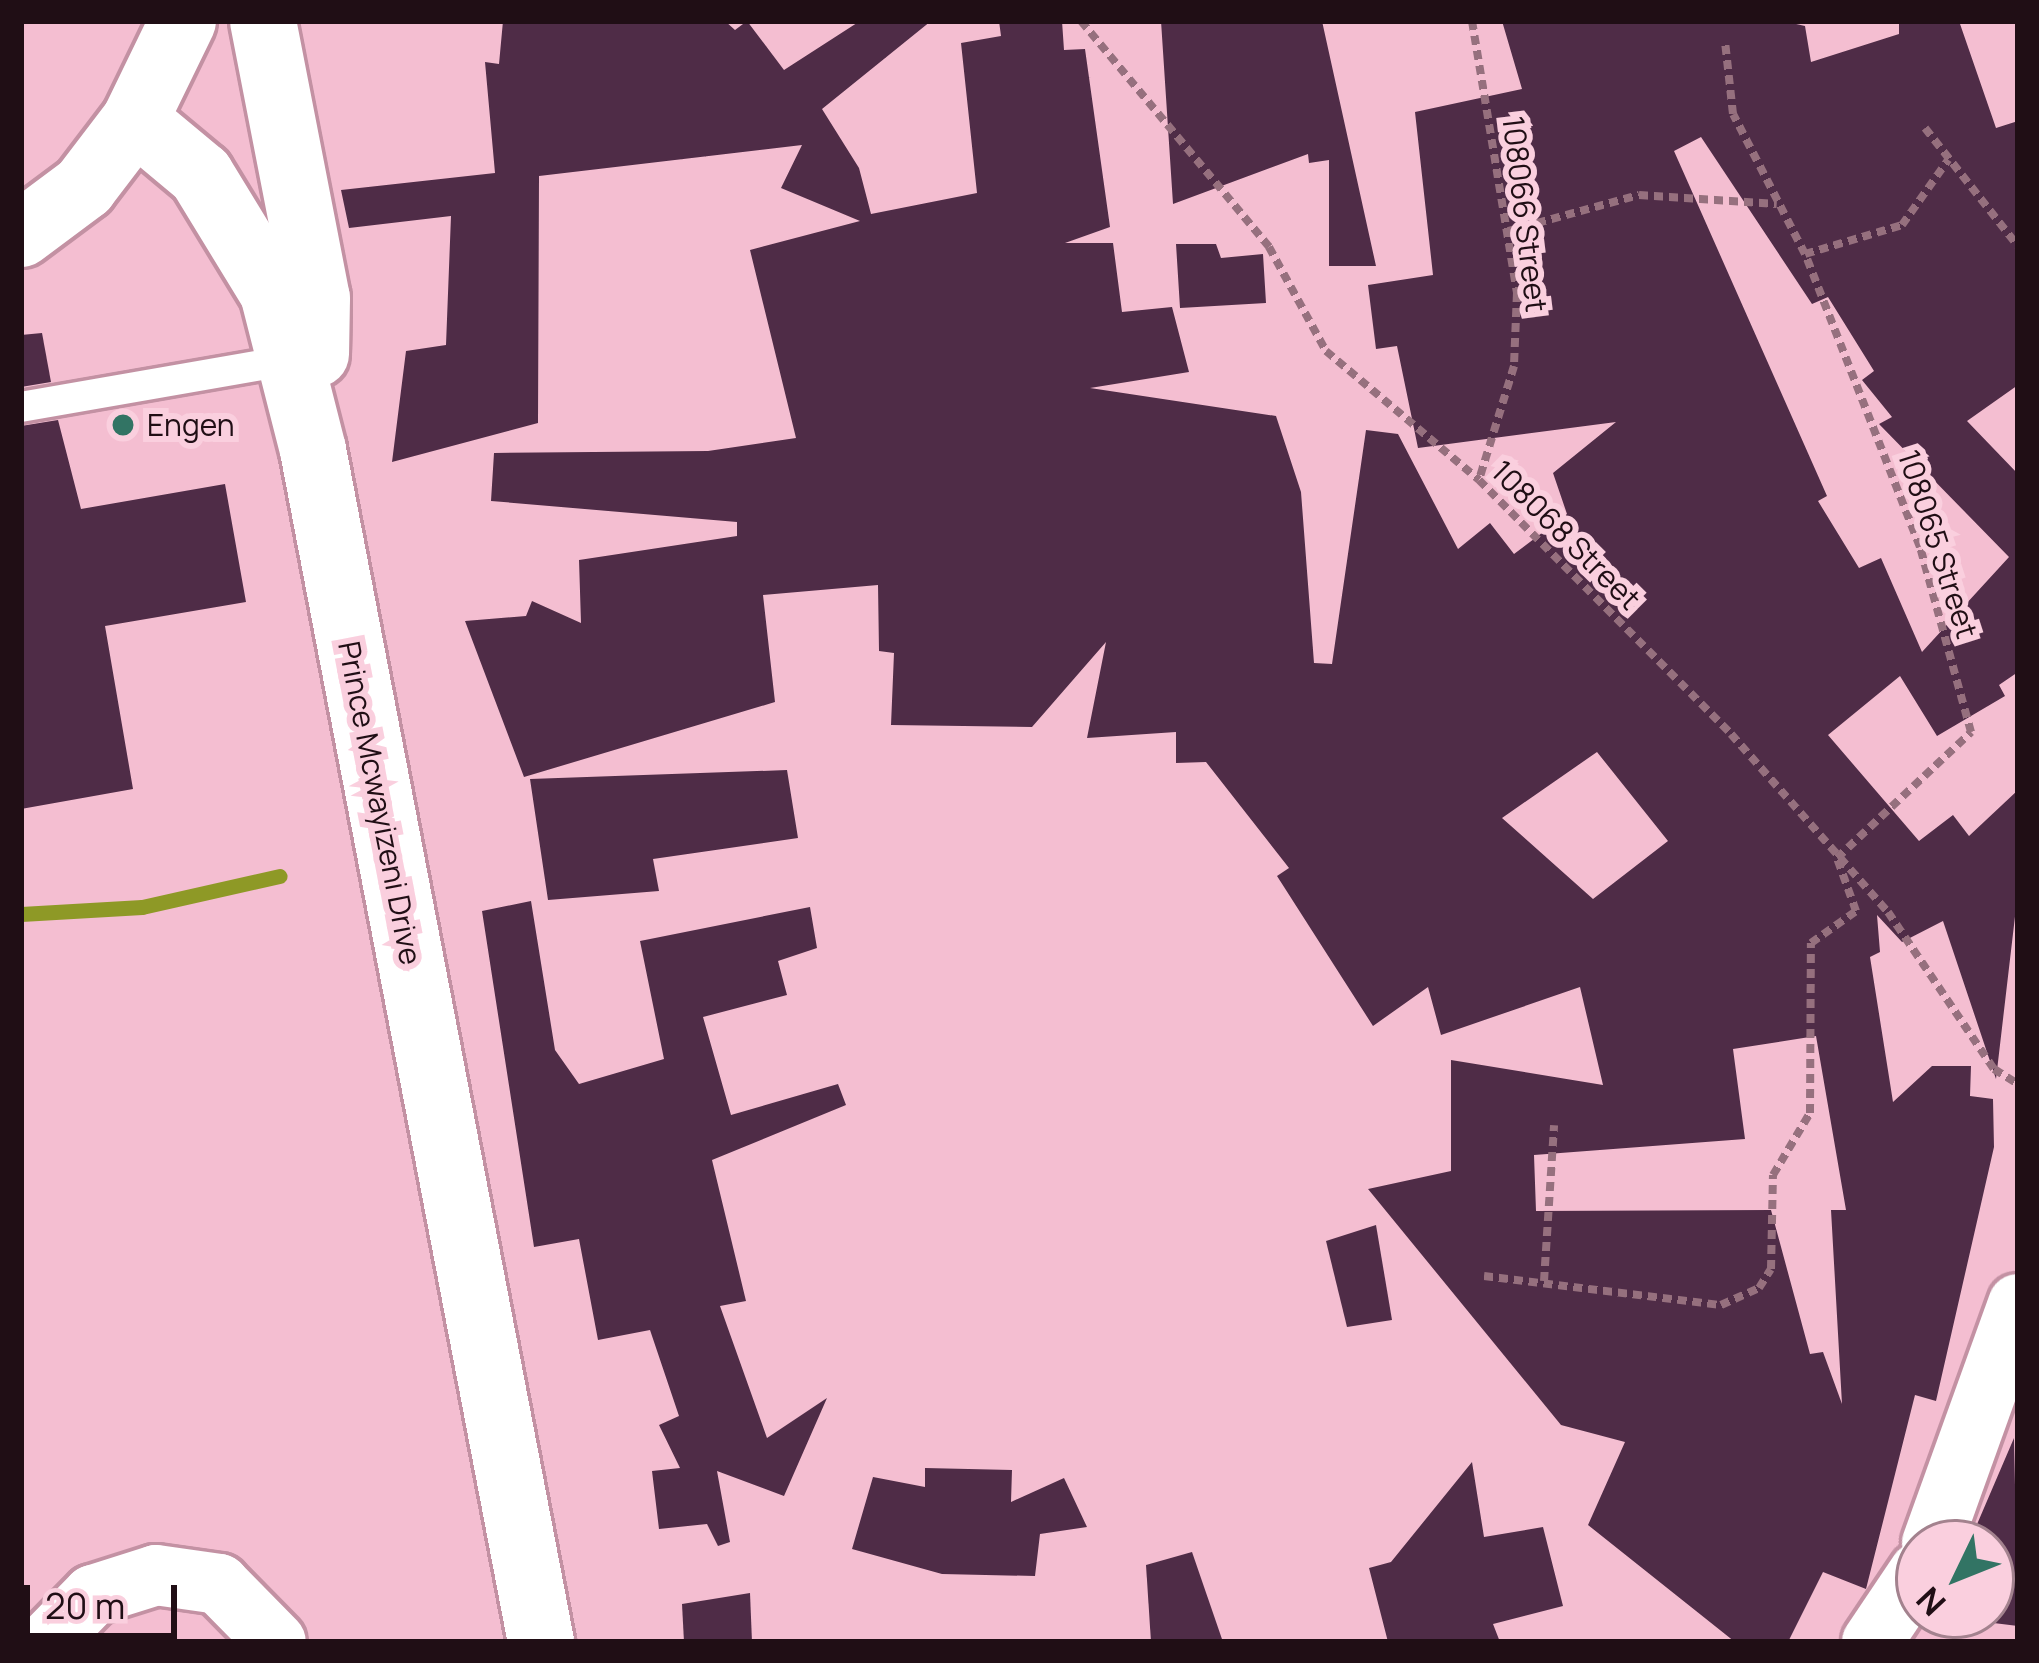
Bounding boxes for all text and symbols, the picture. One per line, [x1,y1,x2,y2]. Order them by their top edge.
street label: 108066 Street [1495,114,1555,314]
place label: Engen [147,407,235,443]
marker: Engen [110,412,136,438]
street label: 108065 Street [1891,445,1985,643]
street label: 108068 Street [1484,453,1648,617]
street label: Prince Mcwayizeni Drive [331,638,429,968]
north arrow [1895,1519,2015,1639]
scale bar [30,1561,183,1635]
text: N [1906,1578,1955,1626]
text: 20 m [45,1581,125,1630]

